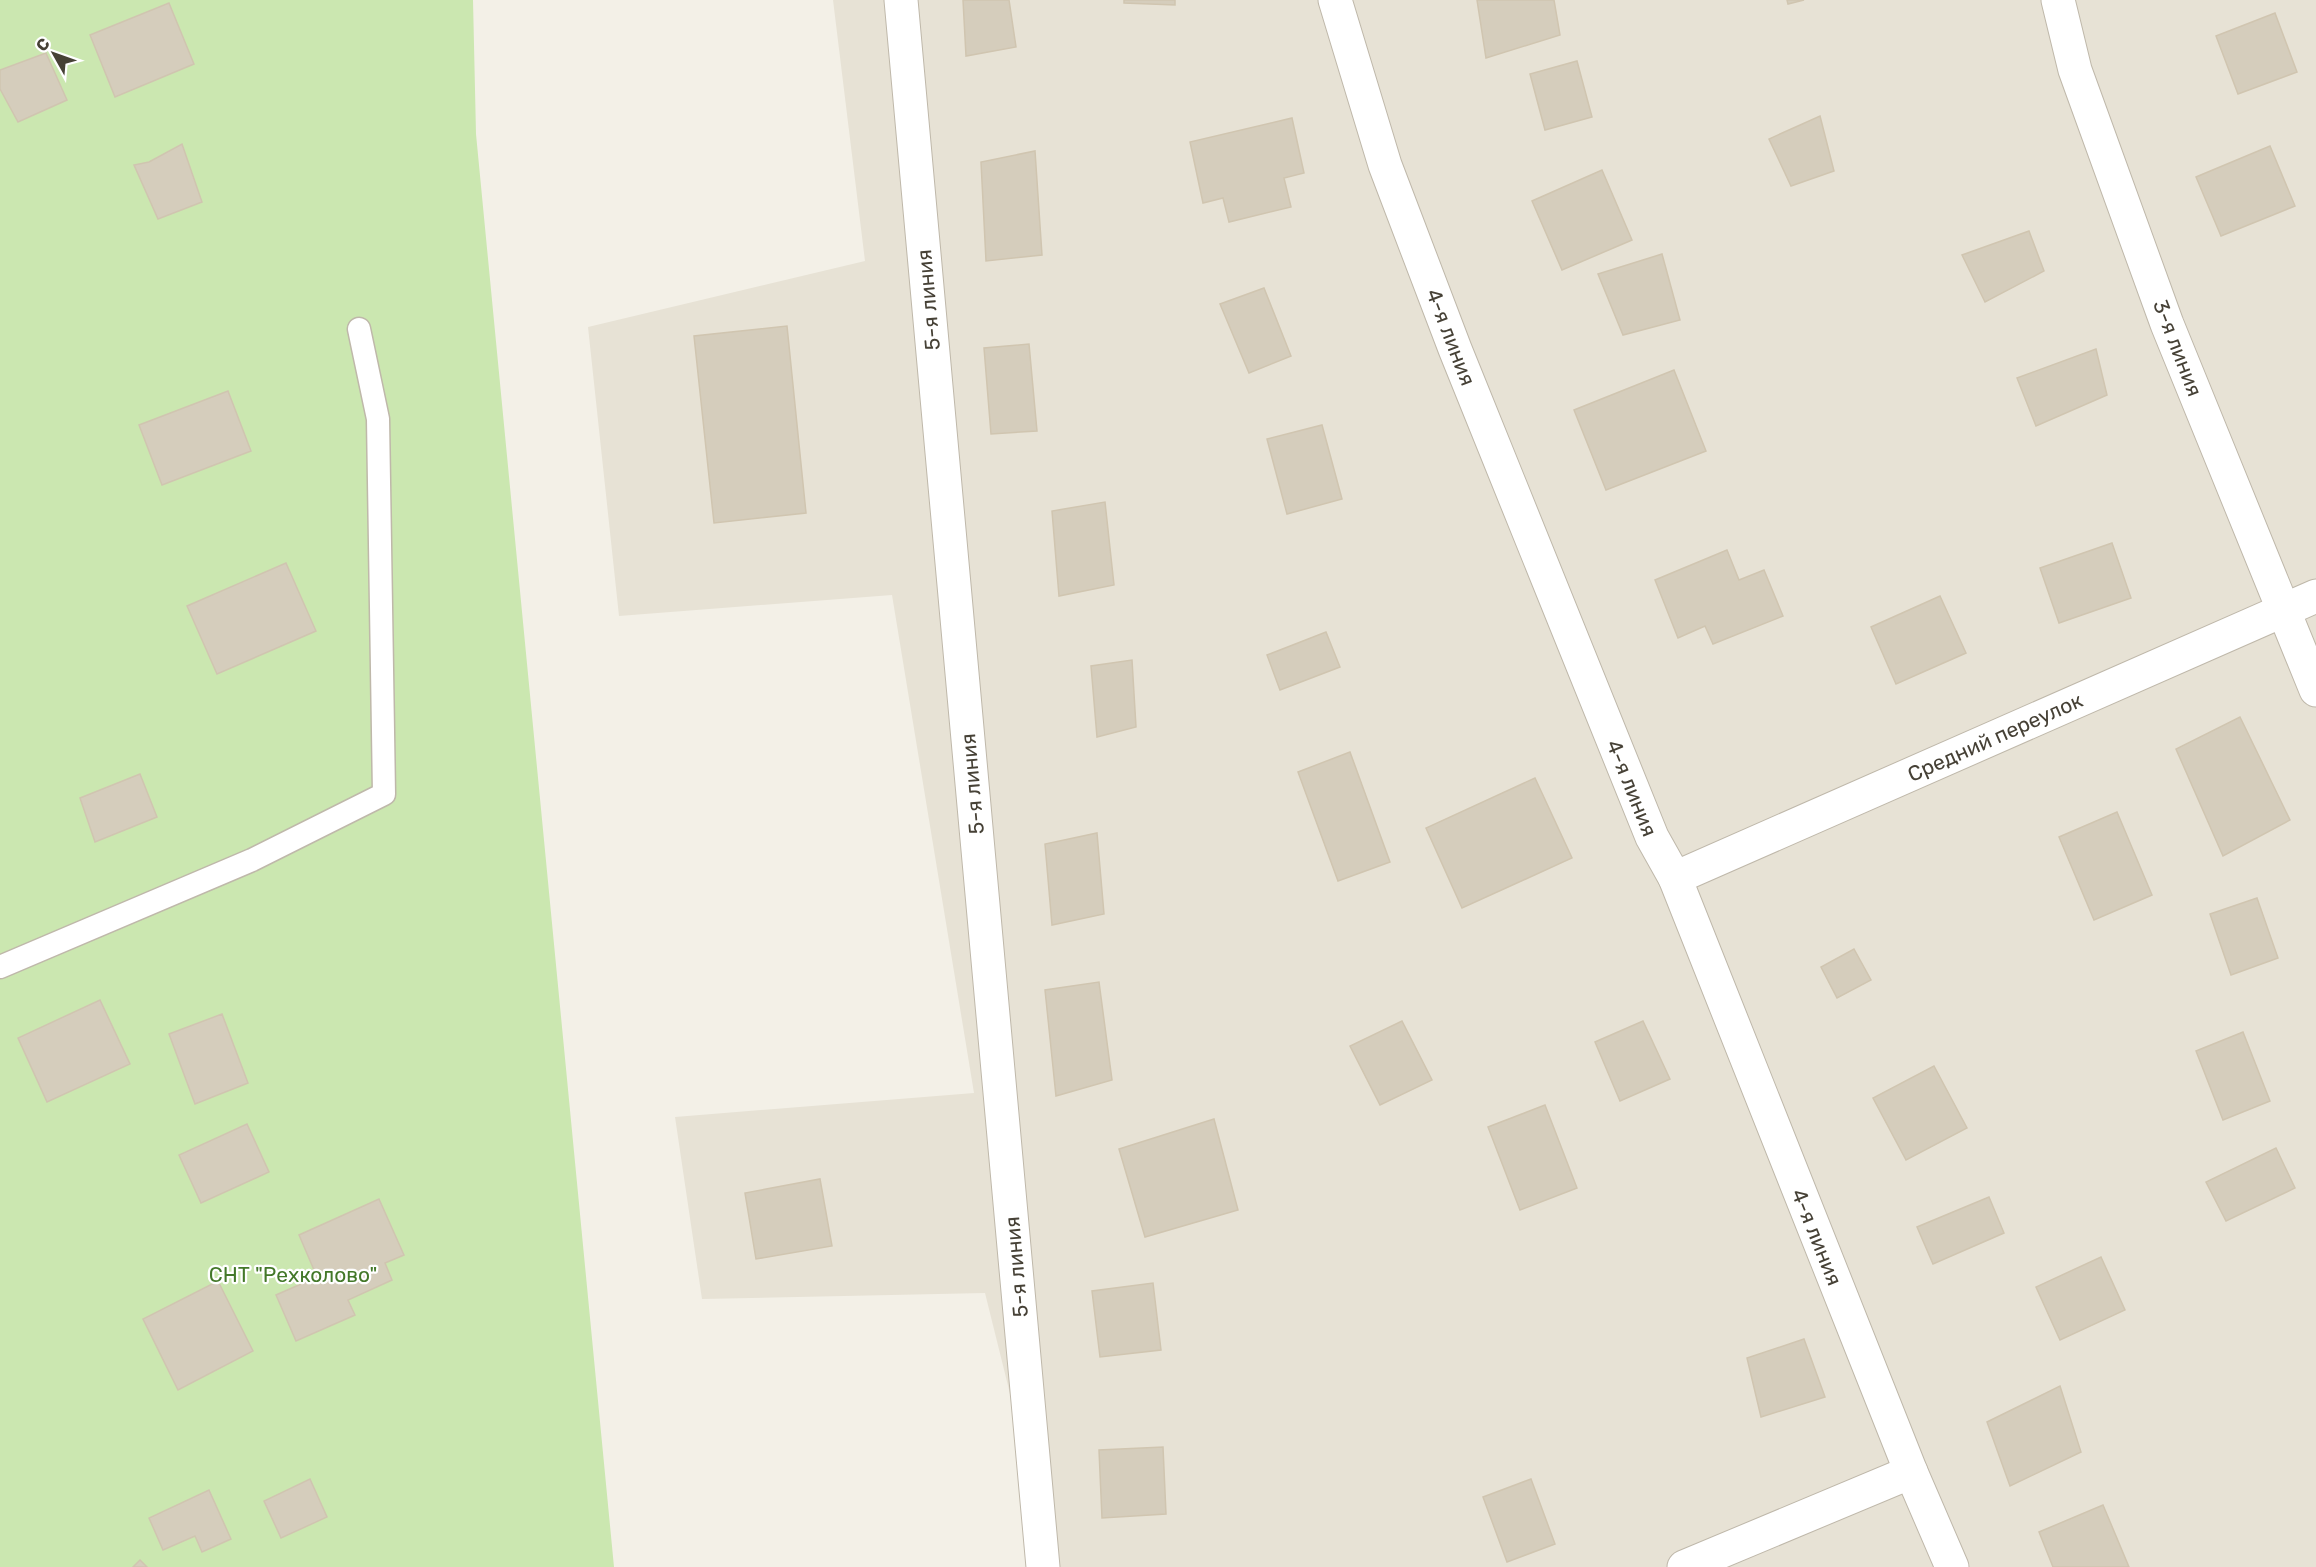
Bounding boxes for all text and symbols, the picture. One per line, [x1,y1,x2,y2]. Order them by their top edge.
north arrow [24,24,84,84]
text: С [32,34,54,55]
street label: 5-я линия [911,248,945,352]
street label: 4-я линия [1421,285,1481,389]
street label: 3-я линия [2148,296,2208,400]
street label: Средний переулок [1904,687,2086,787]
street label: 5-я линия [955,732,989,836]
street label: 4-я линия [1601,736,1663,840]
street label: 4-я линия [1786,1185,1848,1289]
street label: 5-я линия [999,1215,1033,1319]
park label: СНТ "Рехколово" [209,1262,377,1287]

